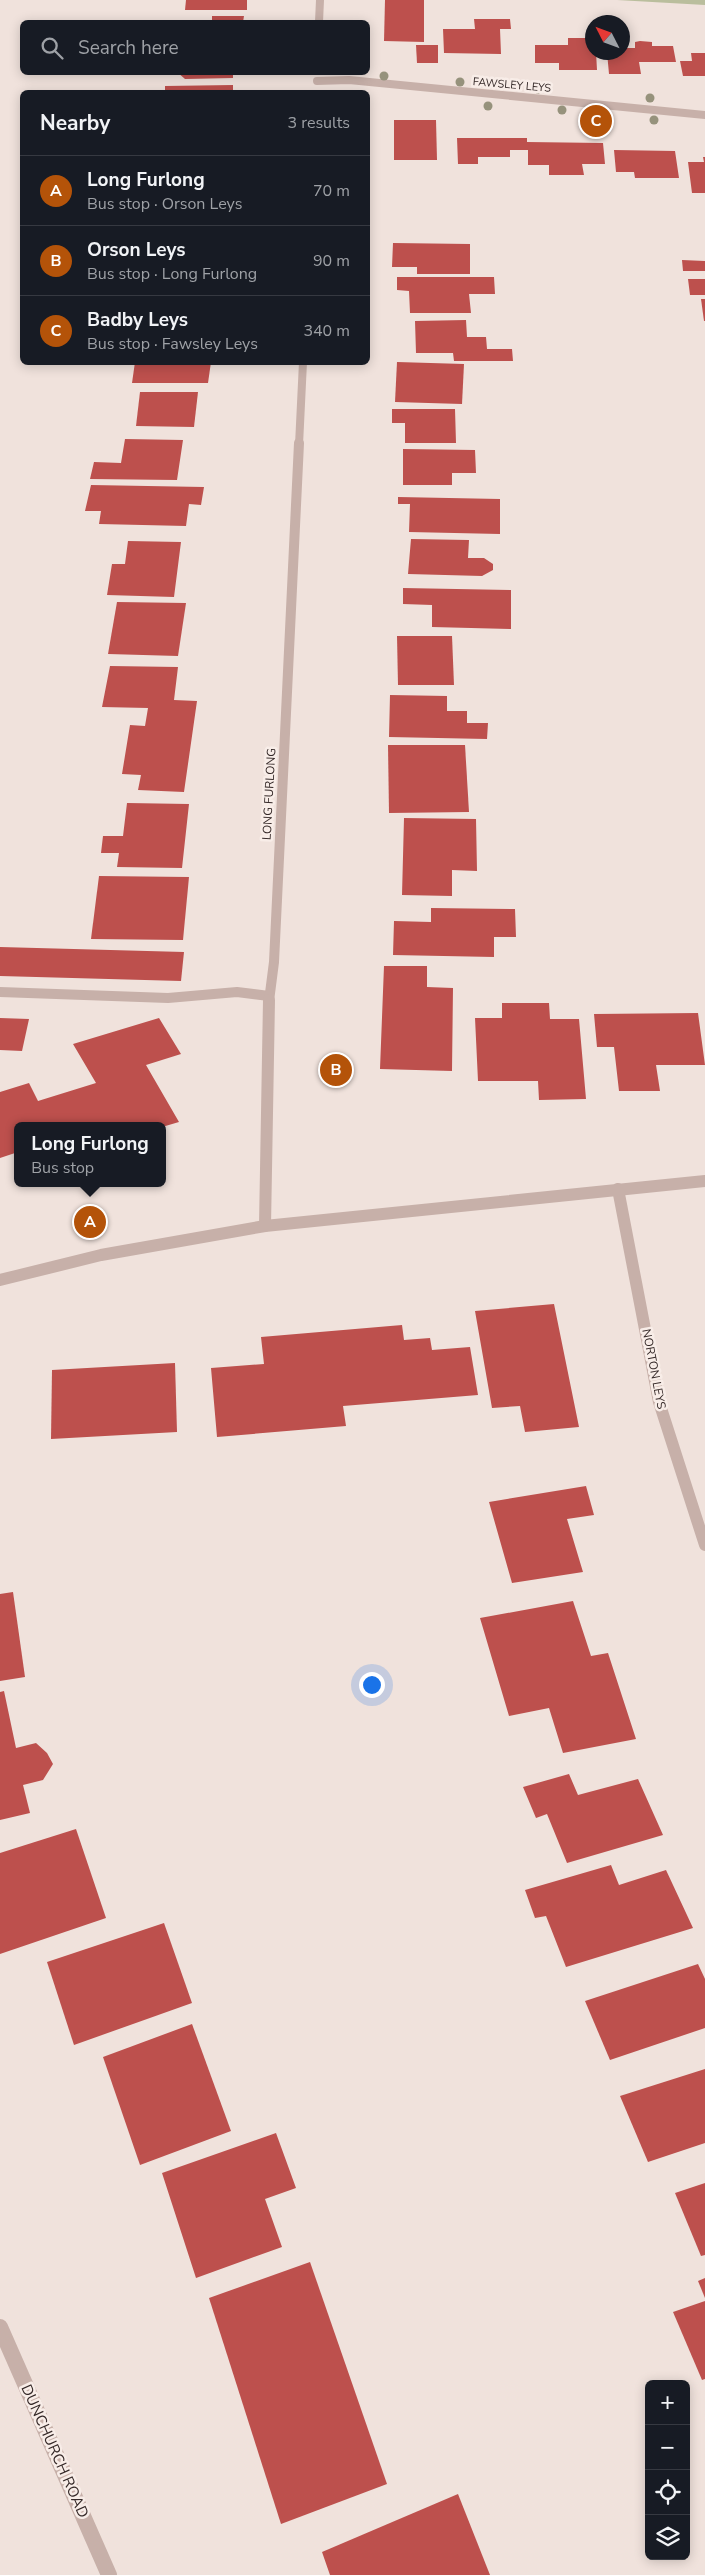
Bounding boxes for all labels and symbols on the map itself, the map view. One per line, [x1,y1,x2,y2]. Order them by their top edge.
north arrow [585,15,630,60]
street label: FAWSLEY LEYS [472,74,552,96]
pin: C [580,102,612,140]
street label: LONG FURLONG [259,748,279,840]
pin: B [320,1051,352,1089]
pin: A [74,1203,106,1241]
street label: NORTON LEYS [638,1328,670,1410]
your location [359,1672,385,1698]
street label: DUNCHURCH ROAD [17,2381,93,2521]

